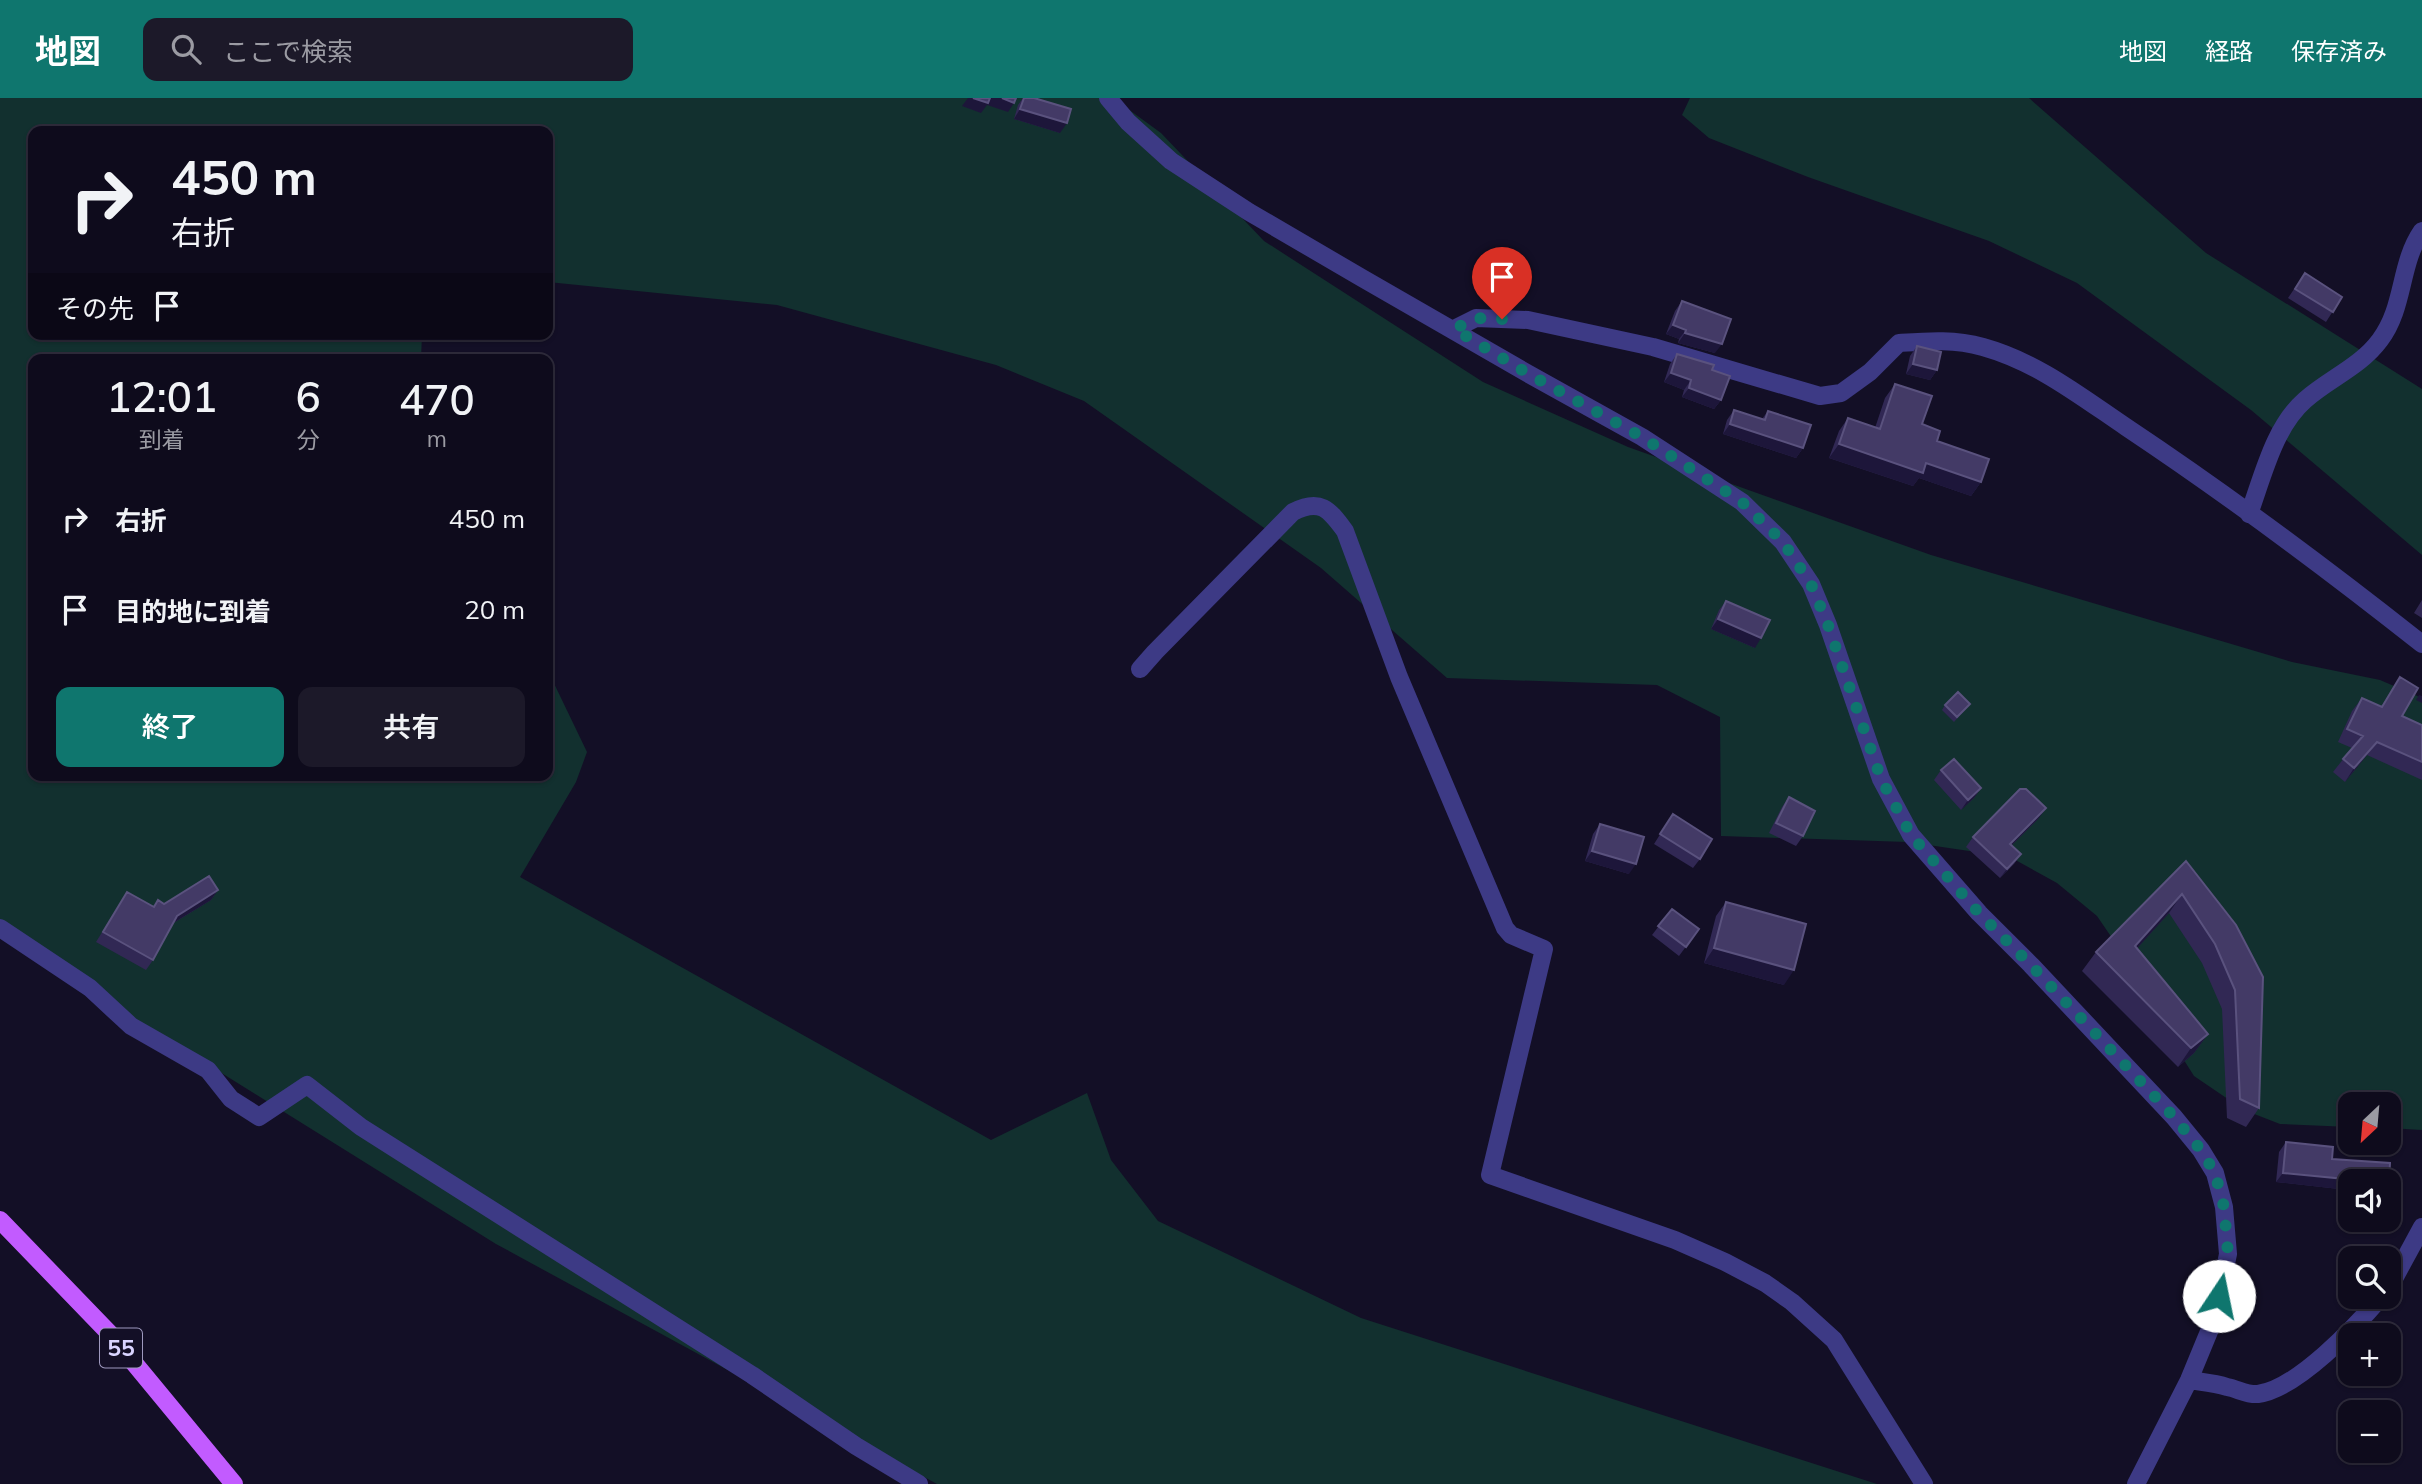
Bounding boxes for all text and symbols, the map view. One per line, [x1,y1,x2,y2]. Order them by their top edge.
search box [143,18,633,81]
text: 地図 [35,30,101,71]
icon: search [167,30,205,68]
text: ここで検索 [223,35,353,68]
text: 地図 [2119,36,2167,66]
text: 経路 [2205,36,2253,66]
text: 保存済み [2291,36,2387,66]
text: 450 m [171,146,317,207]
icon: right [56,154,147,245]
text: 右折 [171,212,235,252]
pin [1472,247,1532,319]
icon: arrive [1483,258,1521,296]
icon: arrive [148,287,186,325]
text: その先 [56,292,134,325]
text: 12:01 [106,370,217,423]
text: 6 [295,370,321,423]
text: 470 [399,373,475,426]
text: m [427,424,447,453]
text: 到着 [139,425,185,454]
text: 分 [297,425,320,454]
icon: right [56,500,94,538]
text: 450 m [449,502,525,535]
text: 右折 [115,504,167,537]
icon: arrive [56,591,94,629]
text: 20 m [464,593,525,626]
text: 目的地に到着 [115,595,271,628]
button: 終了 [56,687,284,767]
button: 共有 [298,687,525,767]
north arrow [2338,1092,2401,1155]
map controls [2338,1092,2401,1463]
button: sound [2338,1169,2401,1232]
button: search [2338,1246,2401,1309]
position arrow [2182,1259,2256,1333]
button: + [2338,1323,2401,1386]
road number: 55 [100,1329,142,1368]
button: − [2338,1400,2401,1463]

